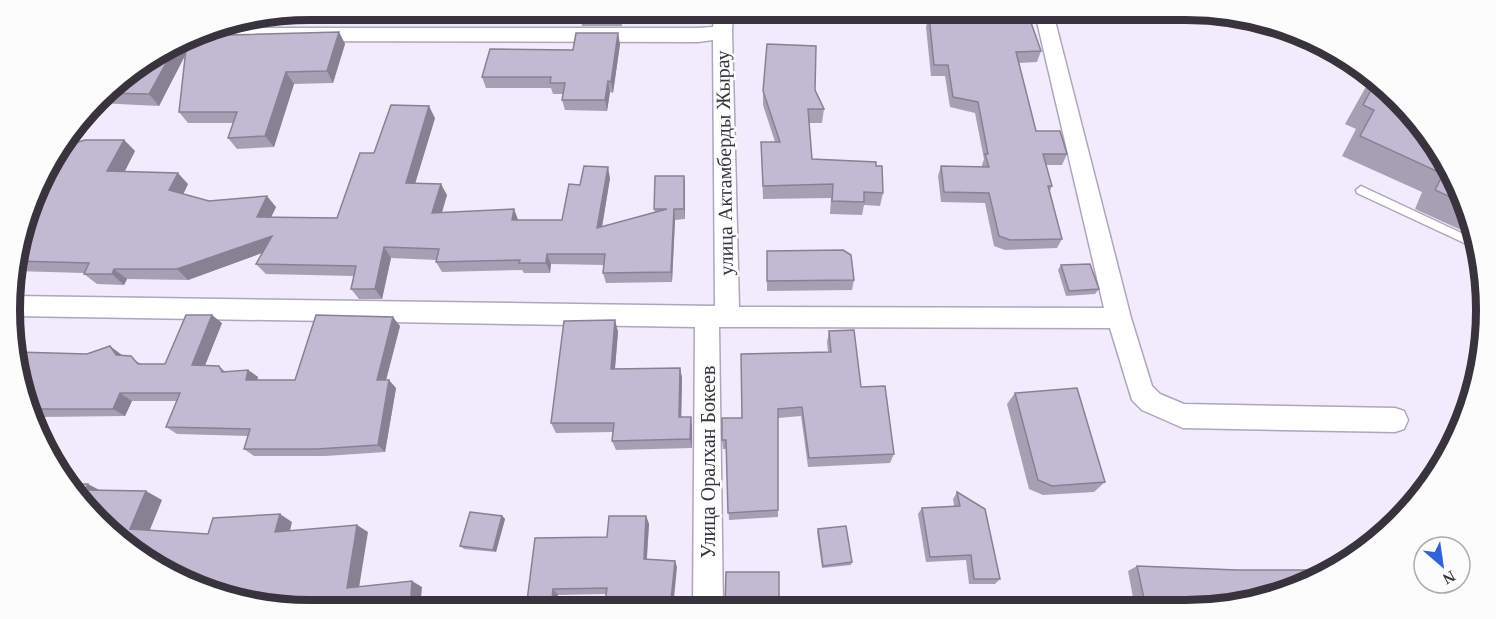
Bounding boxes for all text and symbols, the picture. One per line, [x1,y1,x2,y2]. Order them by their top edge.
street label: улица Актамберды Жырау [711,50,738,276]
street label: Улица Оралхан Бокеев [697,366,720,558]
north arrow [1412,535,1472,595]
text: N [1439,567,1458,588]

